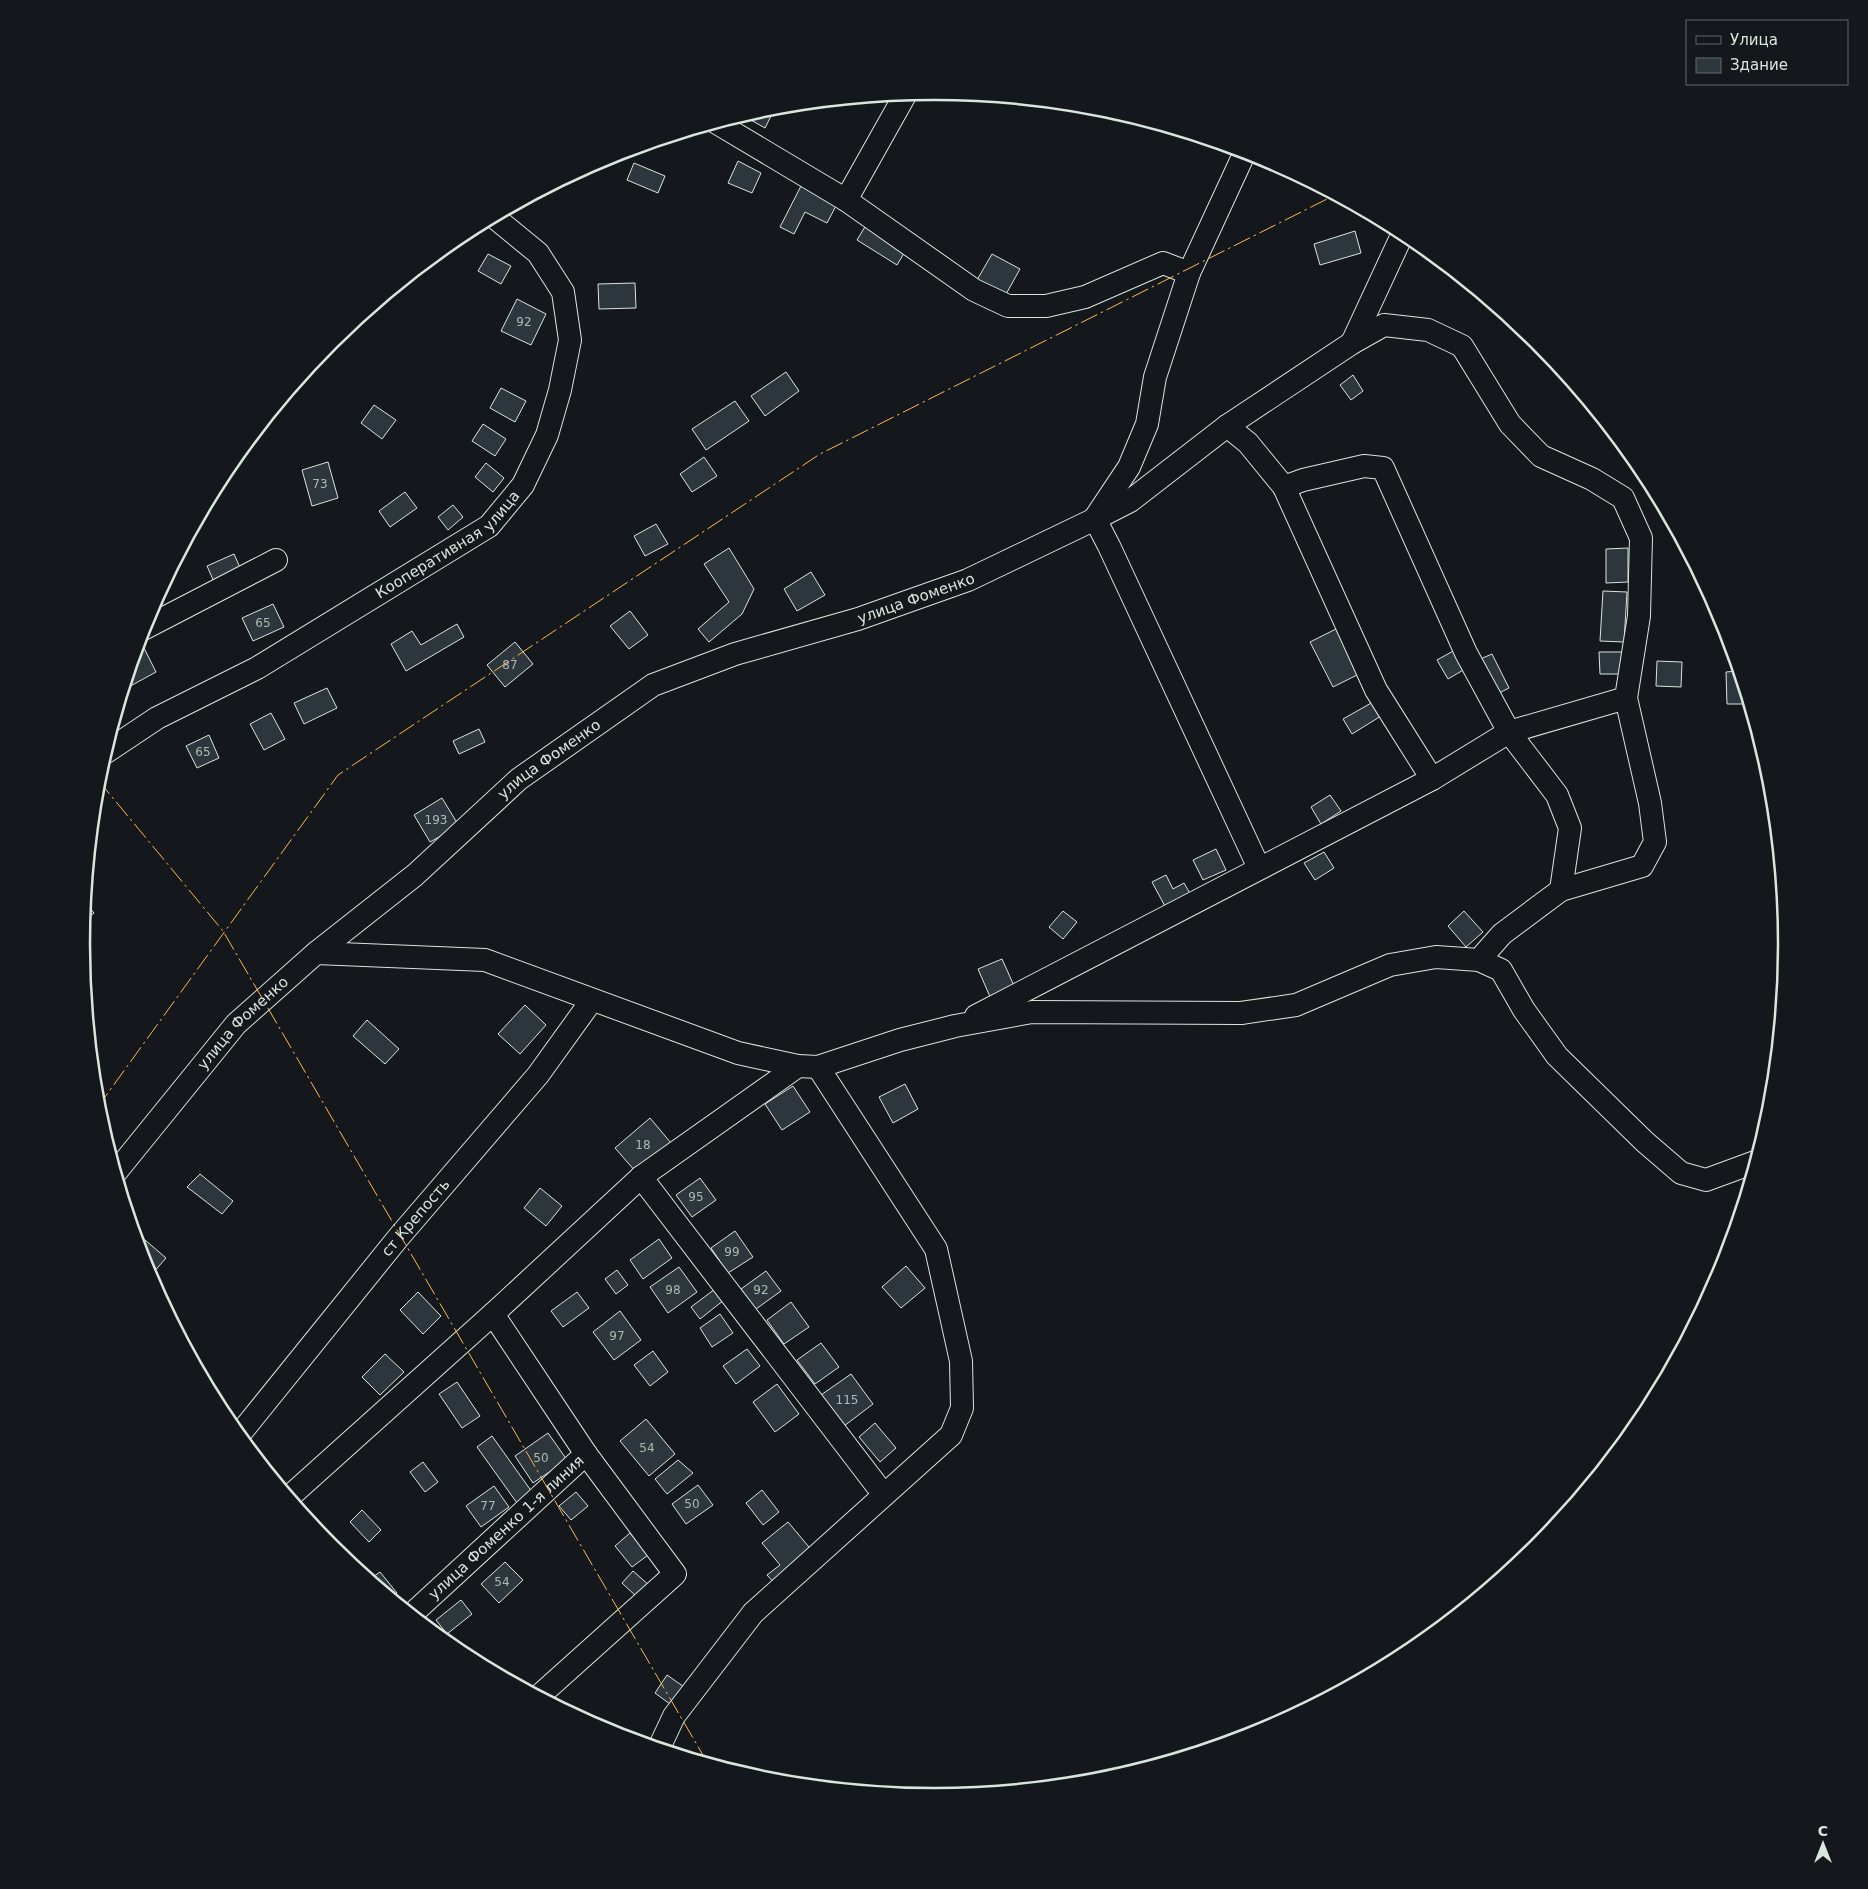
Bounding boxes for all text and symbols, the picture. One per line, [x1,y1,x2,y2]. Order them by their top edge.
legend [1686,20,1848,85]
text: Улица [1730,31,1778,49]
text: Здание [1730,56,1788,74]
house number: 92 [516,315,532,329]
house number: 73 [312,477,328,491]
street label: Кооперативная улица [372,487,524,602]
street label: улица Фоменко [855,569,978,627]
house number: 65 [255,616,271,630]
house number: 87 [502,658,518,672]
street label: улица Фоменко [494,716,604,803]
house number: 65 [195,745,211,759]
house number: 193 [425,813,447,827]
street label: улица Фоменко [194,973,292,1073]
house number: 18 [635,1138,651,1152]
street label: ст Крепость [378,1175,454,1260]
house number: 95 [688,1190,704,1204]
house number: 99 [724,1245,740,1259]
house number: 98 [665,1283,681,1297]
house number: 92 [753,1283,769,1297]
house number: 97 [609,1329,625,1343]
house number: 115 [836,1393,858,1407]
house number: 54 [639,1441,655,1455]
street label: улица Фоменко 1-я линия [425,1451,588,1603]
house number: 50 [533,1451,549,1465]
house number: 50 [684,1497,700,1511]
house number: 77 [480,1499,496,1513]
house number: 54 [494,1575,510,1589]
north arrow [1798,1819,1848,1869]
text: С [1818,1823,1828,1839]

